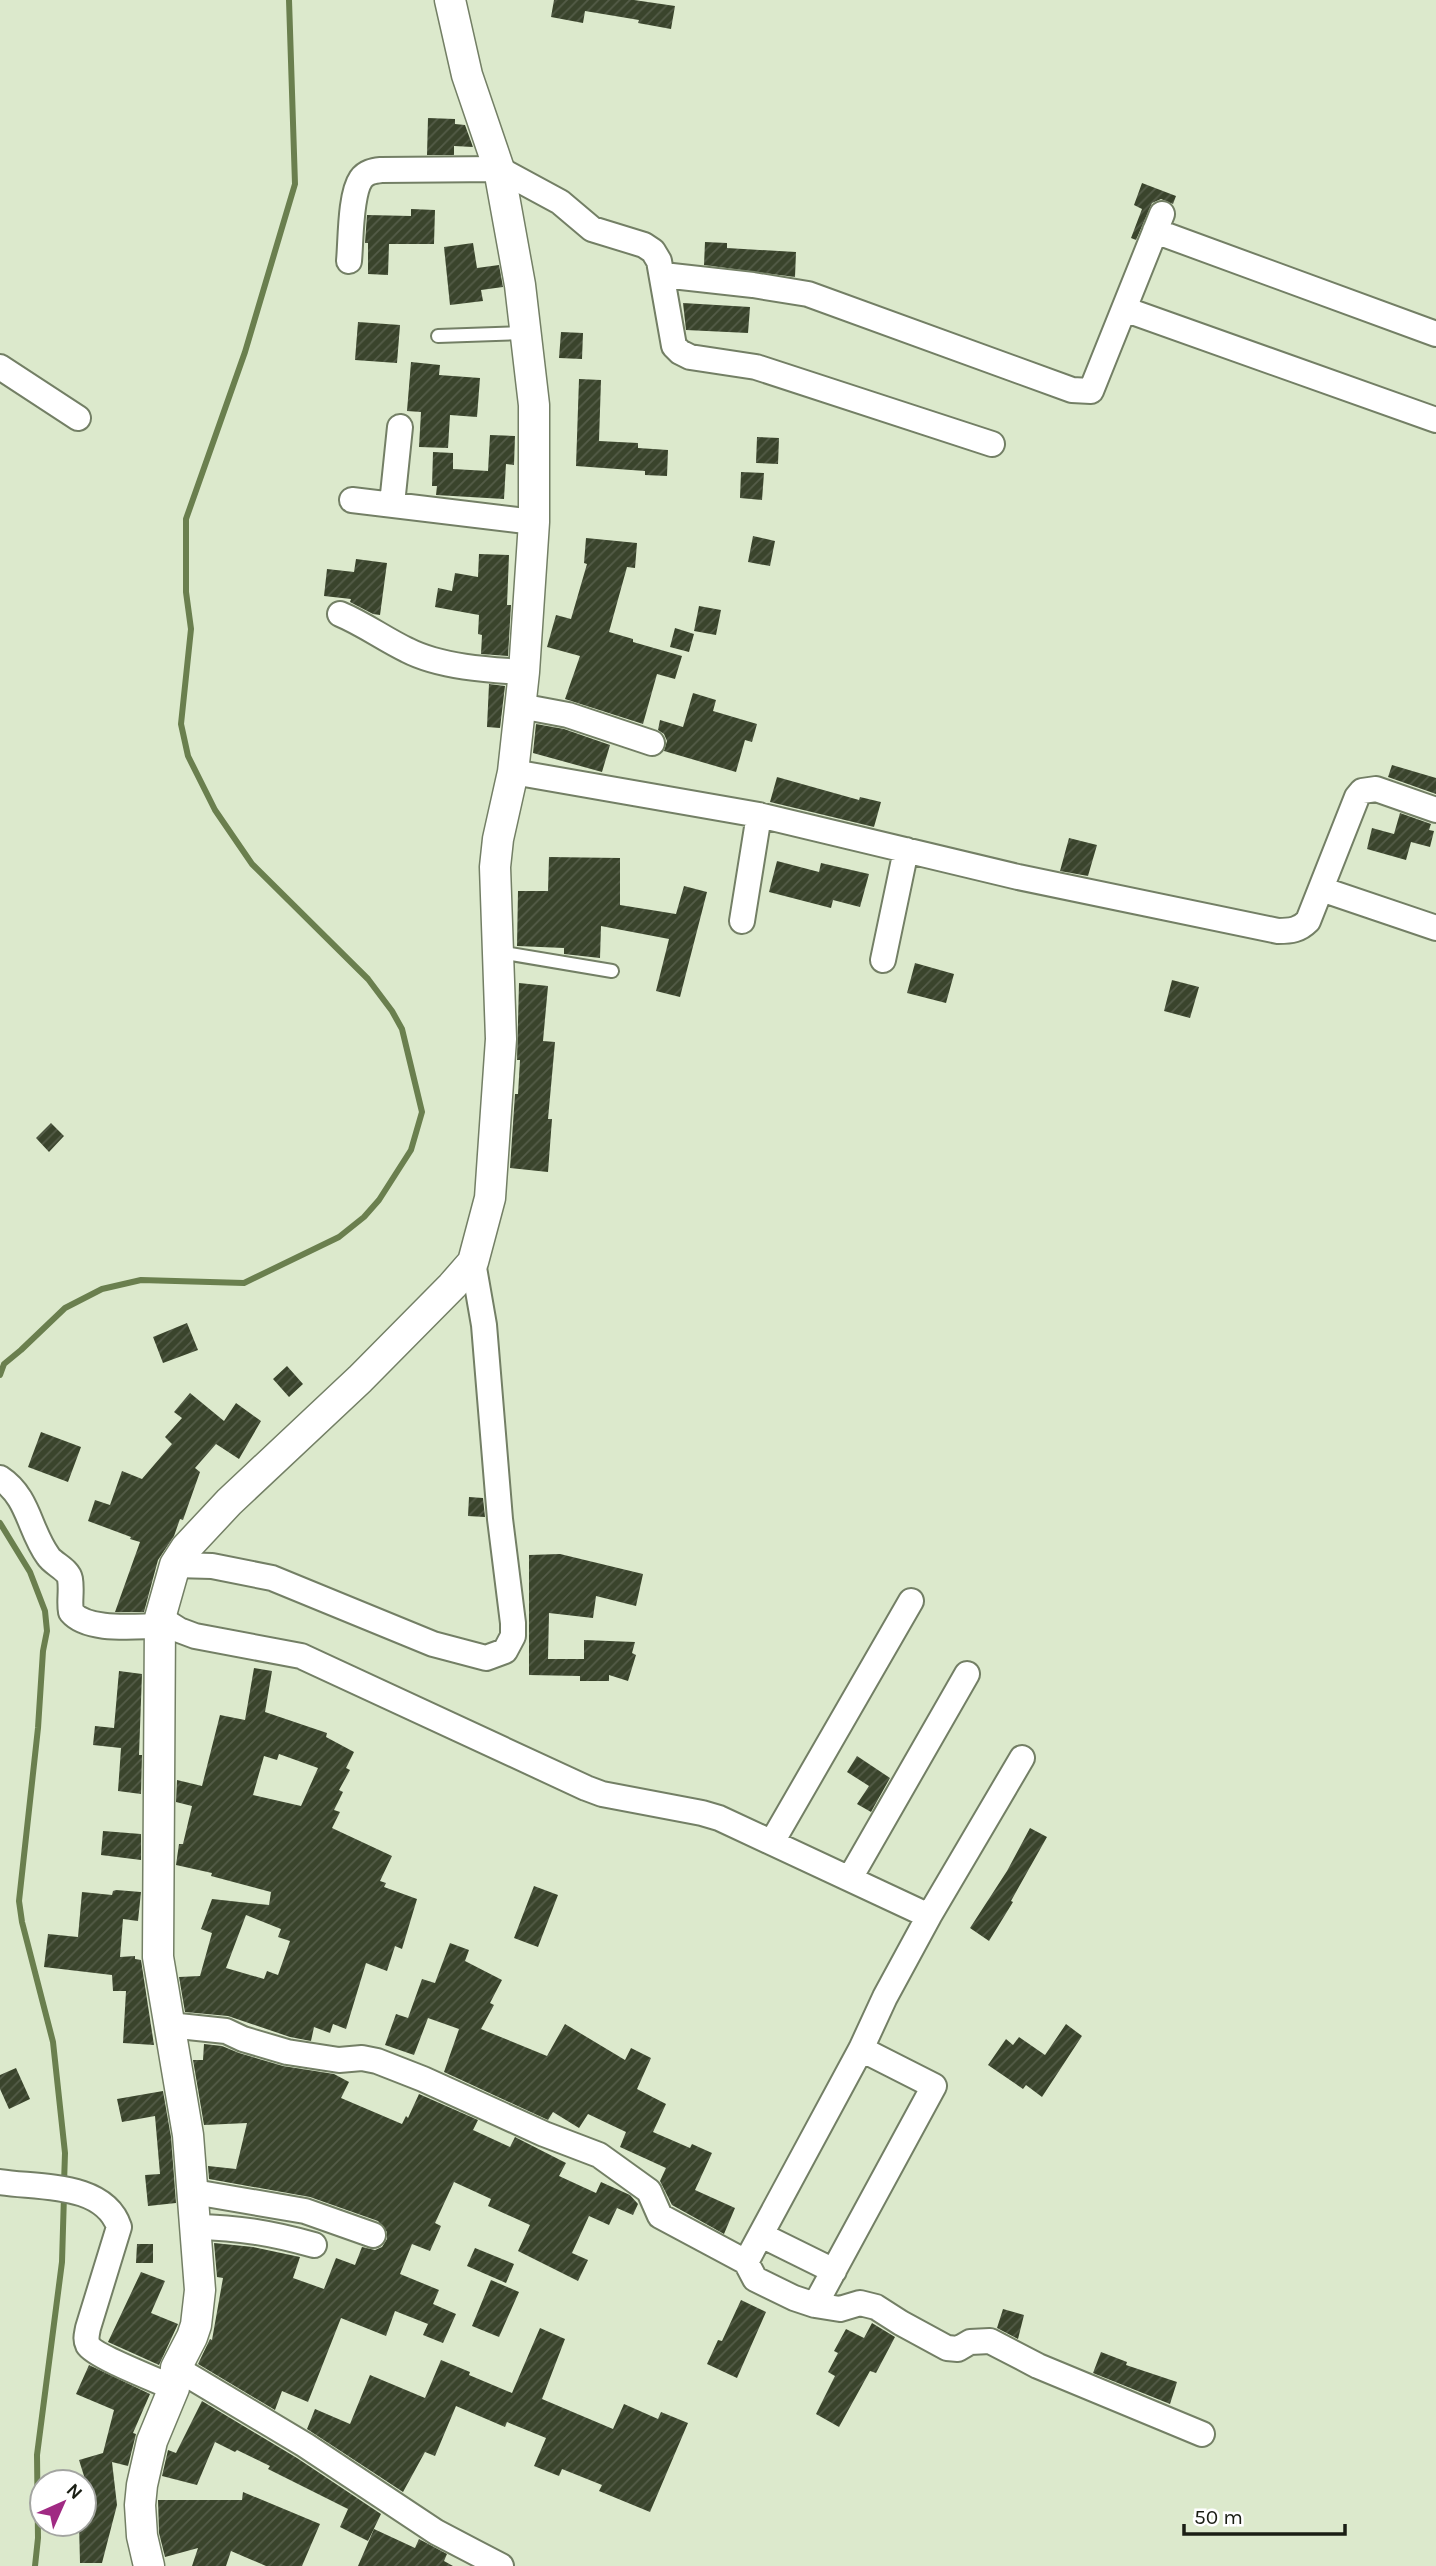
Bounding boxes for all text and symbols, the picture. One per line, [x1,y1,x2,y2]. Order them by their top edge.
north arrow [28,2468,98,2538]
text: N [62,2479,87,2504]
scale bar [1184,2492,1345,2536]
text: 50 m [1194,2505,1243,2529]

